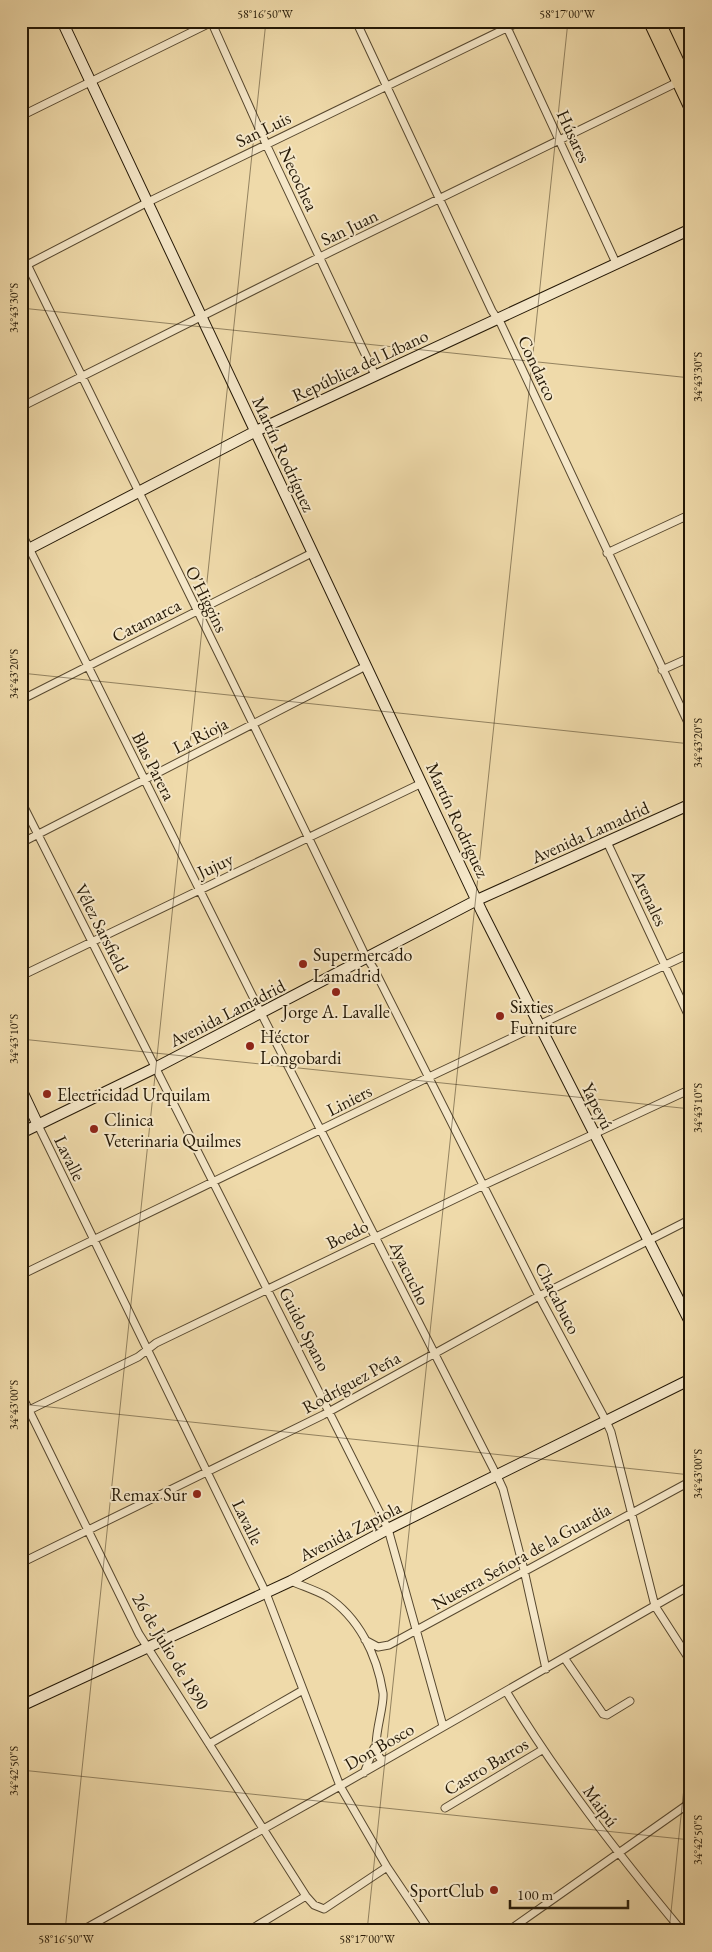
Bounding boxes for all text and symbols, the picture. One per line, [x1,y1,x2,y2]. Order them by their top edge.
text: 58°16'50"W [237,6,294,22]
text: 58°17'00"W [539,6,596,22]
street label: San Luis [231,106,295,152]
street label: Húsares [552,106,596,166]
street label: Necochea [274,143,324,215]
street label: San Juan [317,203,382,251]
text: 34°43'30"S [6,283,22,333]
street label: República del Líbano [288,323,432,407]
street label: Condarco [513,332,563,404]
text: 34°43'30"S [690,352,706,402]
street label: Martín Rodríguez [247,393,321,516]
street label: O'Higgins [180,562,234,636]
street label: Catamarca [108,593,185,647]
text: 34°43'20"S [6,649,22,699]
street label: La Rioja [169,711,232,759]
text: 34°43'20"S [690,718,706,768]
street label: Blas Parera [127,728,181,805]
street label: Martín Rodríguez [421,759,495,882]
street label: Avenida Lamadrid [526,795,653,869]
street label: Jujuy [192,847,237,884]
street label: Arenales [627,865,673,930]
street label: Vélez Sarsfield [70,880,134,977]
place label: Supermercado Lamadrid [313,943,413,987]
marker: Supermercado Lamadrid [297,958,309,970]
street label: Avenida Lamadrid [164,974,290,1053]
marker: Jorge A. Lavalle [330,986,342,998]
place label: Sixties Furniture [510,995,577,1039]
place label: Jorge A. Lavalle [280,1000,390,1023]
marker: Sixties Furniture [494,1010,506,1022]
text: 34°43'10"S [6,1014,22,1064]
place label: Héctor Longobardi [260,1025,342,1069]
marker: Héctor Longobardi [244,1040,256,1052]
street label: Liniers [323,1079,376,1121]
street label: Yapeyú [577,1079,619,1134]
place label: Electricidad Urquilam [57,1083,211,1106]
text: 34°43'10"S [690,1083,706,1133]
marker: Electricidad Urquilam [41,1088,53,1100]
place label: Clinica Veterinaria Quilmes [104,1108,241,1152]
marker: Clinica Veterinaria Quilmes [88,1123,100,1135]
street label: Lavalle [49,1131,91,1185]
street label: Boedo [322,1214,372,1254]
street label: Ayacucho [384,1236,435,1309]
street label: Chacabuco [530,1258,586,1338]
street label: Guido Spano [274,1283,336,1375]
street label: Rodríguez Peña [298,1345,405,1418]
text: 34°43'00"S [6,1380,22,1430]
text: 34°43'00"S [690,1449,706,1499]
place label: Remax Sur [111,1483,187,1506]
marker: Remax Sur [191,1488,203,1500]
street label: Lavalle [227,1495,269,1549]
street label: Avenida Zapiola [294,1495,406,1567]
street label: Nuestra Señora de la Guardia [428,1497,615,1615]
street label: 26 de Julio de 1890 [127,1589,215,1714]
street label: Don Bosco [340,1717,418,1775]
street label: Castro Barros [440,1732,533,1800]
text: 34°42'50"S [6,1746,22,1796]
street label: Maipú [578,1781,624,1832]
text: 34°42'50"S [690,1815,706,1865]
scale bar [510,1877,627,1909]
place label: SportClub [410,1879,484,1902]
marker: SportClub [488,1884,500,1896]
text: 100 m [517,1885,554,1904]
text: 58°16'50"W [38,1931,95,1947]
text: 58°17'00"W [339,1931,396,1947]

